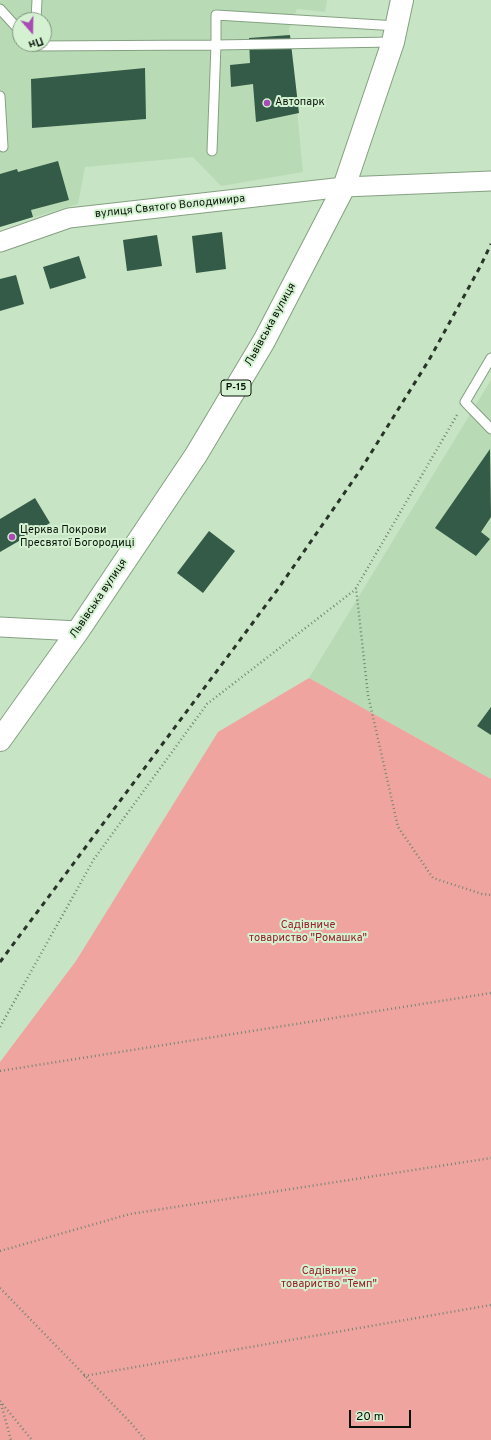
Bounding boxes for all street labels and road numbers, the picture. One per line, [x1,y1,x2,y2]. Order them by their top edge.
street label: вулиця Святого Володимира [94,193,246,221]
street label: Львівська вулиця [243,281,299,369]
road number: Р-15 [221,380,251,396]
street label: Львівська вулиця [67,557,131,641]

